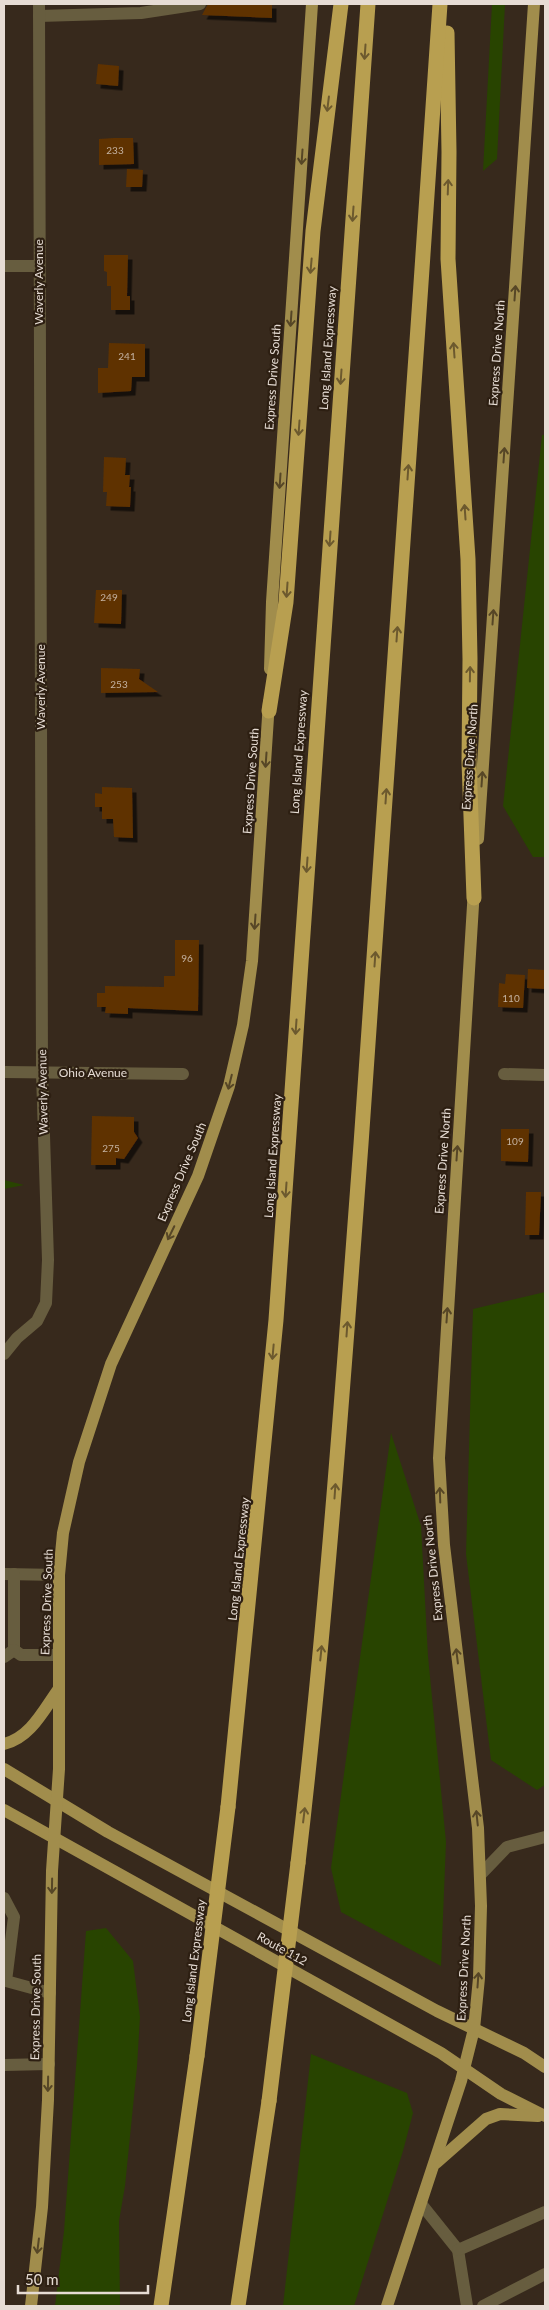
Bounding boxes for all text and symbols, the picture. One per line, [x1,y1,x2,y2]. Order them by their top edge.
one-way arrow [360,44,369,60]
one-way arrow [323,96,333,112]
house number: 233 [106,144,124,156]
one-way arrow [297,149,306,165]
one-way arrow [443,179,453,196]
one-way arrow [348,206,358,222]
street label: Waverly Avenue [31,239,46,325]
one-way arrow [306,257,315,273]
street label: Long Island Expressway [316,285,339,410]
one-way arrow [510,285,519,301]
street label: Express Drive North [485,299,508,407]
one-way arrow [286,311,296,327]
street label: Express Drive South [261,323,284,430]
one-way arrow [449,342,458,358]
house number: 241 [118,350,136,362]
one-way arrow [337,368,346,384]
one-way arrow [294,420,303,436]
one-way arrow [499,447,508,463]
one-way arrow [403,464,412,480]
one-way arrow [275,473,285,489]
one-way arrow [461,504,470,520]
one-way arrow [325,530,334,546]
one-way arrow [282,582,291,598]
house number: 249 [100,591,118,603]
one-way arrow [488,609,497,625]
one-way arrow [392,627,401,643]
street label: Waverly Avenue [33,644,48,730]
one-way arrow [465,666,475,682]
house number: 253 [110,678,128,690]
street label: Long Island Expressway [287,689,310,814]
street label: Express Drive North [458,703,481,811]
street label: Express Drive South [239,727,262,834]
one-way arrow [261,752,270,768]
one-way arrow [477,771,486,787]
one-way arrow [381,789,390,805]
one-way arrow [302,857,311,873]
one-way arrow [250,914,259,930]
one-way arrow [370,951,379,967]
house number: 96 [181,952,193,964]
house number: 110 [502,992,520,1004]
one-way arrow [292,1019,301,1035]
street label: Waverly Avenue [34,1049,51,1135]
street label: Ohio Avenue [59,1065,127,1080]
one-way arrow [225,1074,234,1090]
street label: Long Island Expressway [261,1093,284,1218]
street label: Express Drive North [431,1107,454,1215]
street label: Express Drive South [154,1120,209,1224]
house number: 109 [506,1135,524,1147]
house number: 275 [102,1142,120,1154]
one-way arrow [453,1145,462,1161]
one-way arrow [281,1181,290,1197]
one-way arrow [166,1226,176,1241]
one-way arrow [442,1307,451,1323]
one-way arrow [342,1322,352,1338]
one-way arrow [268,1343,278,1359]
one-way arrow [330,1484,340,1500]
one-way arrow [435,1487,445,1504]
street label: Long Island Expressway [225,1496,253,1621]
street label: Express Drive North [419,1514,446,1622]
street label: Express Drive South [37,1549,56,1655]
one-way arrow [316,1646,326,1662]
one-way arrow [452,1649,462,1665]
one-way arrow [299,1807,309,1823]
one-way arrow [472,1810,482,1826]
one-way arrow [47,1878,56,1894]
street label: Long Island Expressway [179,1898,209,2023]
street label: Express Drive North [453,1914,474,2021]
street label: Route 112 [254,1929,310,1969]
street label: Express Drive South [27,1954,44,2060]
one-way arrow [474,1972,483,1988]
one-way arrow [43,2075,53,2091]
one-way arrow [33,2237,43,2253]
scale bar [18,2262,148,2294]
text: 50 m [25,2270,59,2288]

